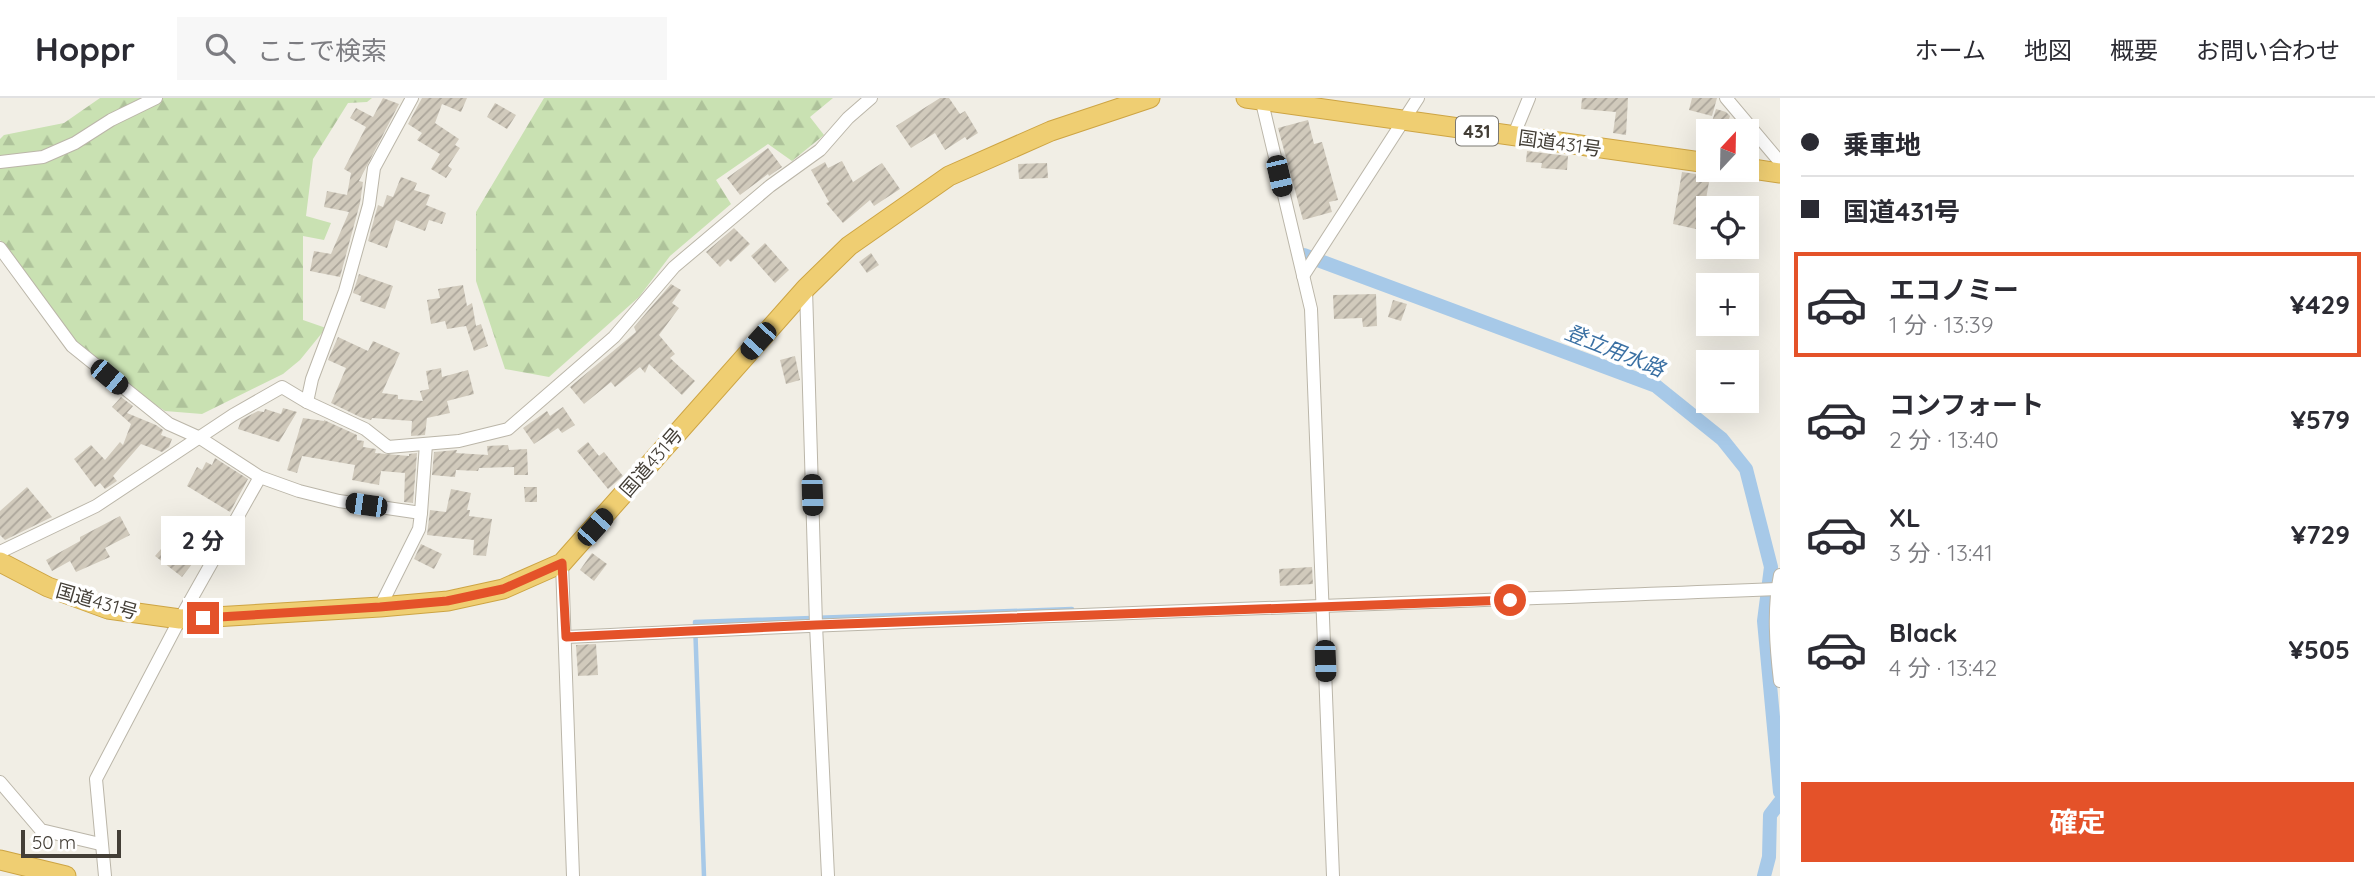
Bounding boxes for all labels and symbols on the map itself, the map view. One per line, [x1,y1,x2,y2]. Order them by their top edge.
road number: 431 [1456,116,1498,146]
north arrow [1696,119,1759,182]
street label: 国道431号 [1517,125,1603,161]
car [1265,153,1294,199]
car [737,318,780,364]
water label: 登立用水路 [1561,318,1670,382]
car [87,355,132,399]
street label: 国道431号 [614,422,688,502]
car [801,474,824,516]
car [344,492,389,518]
car [574,504,617,550]
callout: 2 分 [161,517,245,566]
street label: 国道431号 [53,578,141,624]
route start [1494,584,1526,616]
route end [187,602,219,634]
car [1314,640,1337,682]
scale bar [21,827,121,859]

